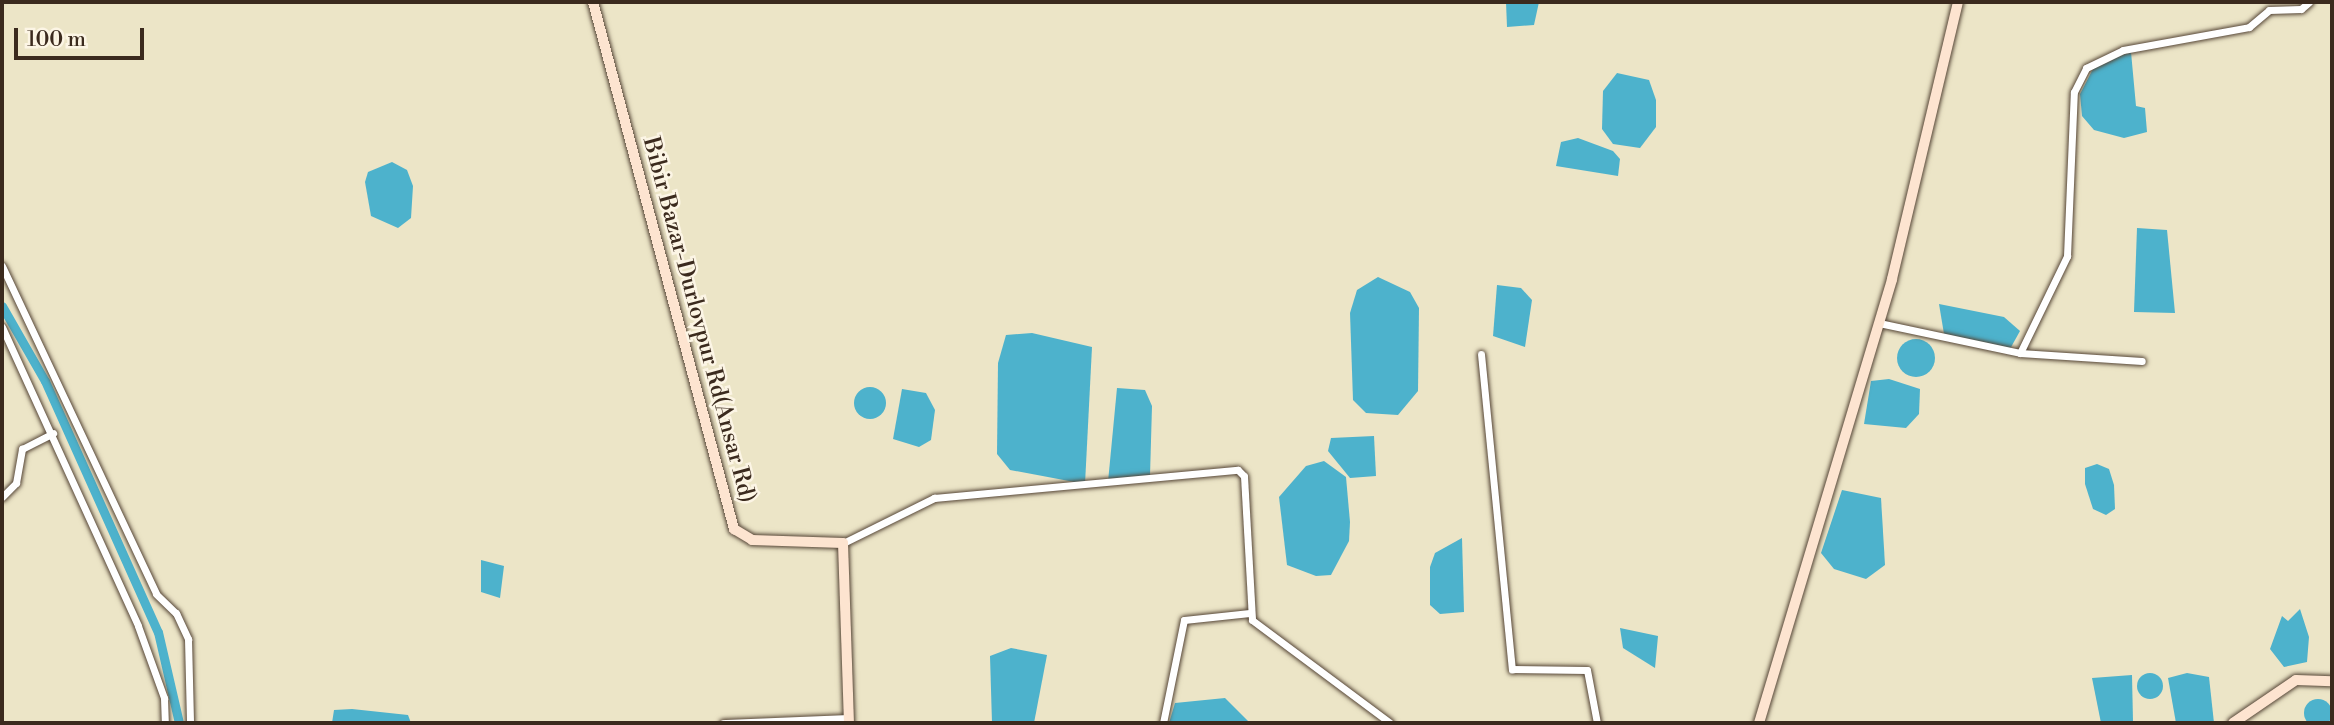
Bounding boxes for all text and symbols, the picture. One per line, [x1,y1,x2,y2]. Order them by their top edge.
scale bar [18,14,147,58]
text: 100 m [27,27,86,53]
street label: Bibir Bazar-Durlovpur Rd(Ansar Rd) [637,134,761,506]

